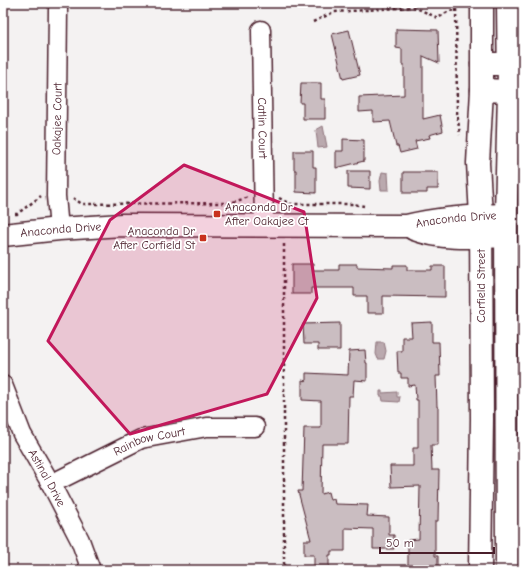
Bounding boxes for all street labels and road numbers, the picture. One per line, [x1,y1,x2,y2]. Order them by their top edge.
street label: Oakajee Court [49,82,65,155]
street label: Catlin Court [255,97,270,159]
street label: Anaconda Drive [414,208,497,231]
street label: Anaconda Drive [20,219,102,240]
street label: Corfield Street [474,249,488,323]
street label: Rainbow Court [111,424,187,459]
street label: Astinal Drive [25,447,68,509]

